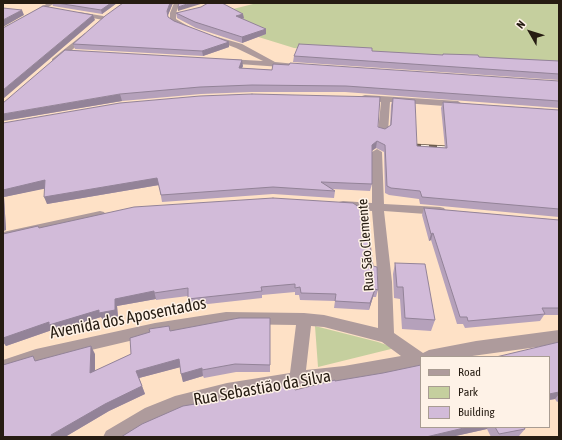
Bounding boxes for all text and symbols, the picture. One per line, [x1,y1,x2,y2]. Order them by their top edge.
north arrow [510,12,550,52]
text: N [514,18,527,31]
street label: Rua São Clemente [354,198,378,292]
street label: Avenida dos Aposentados [48,293,208,343]
legend [420,356,550,428]
text: Road [458,365,481,379]
street label: Rua Sebastião da Silva [192,366,332,410]
text: Park [458,385,478,399]
text: Building [458,405,495,419]

